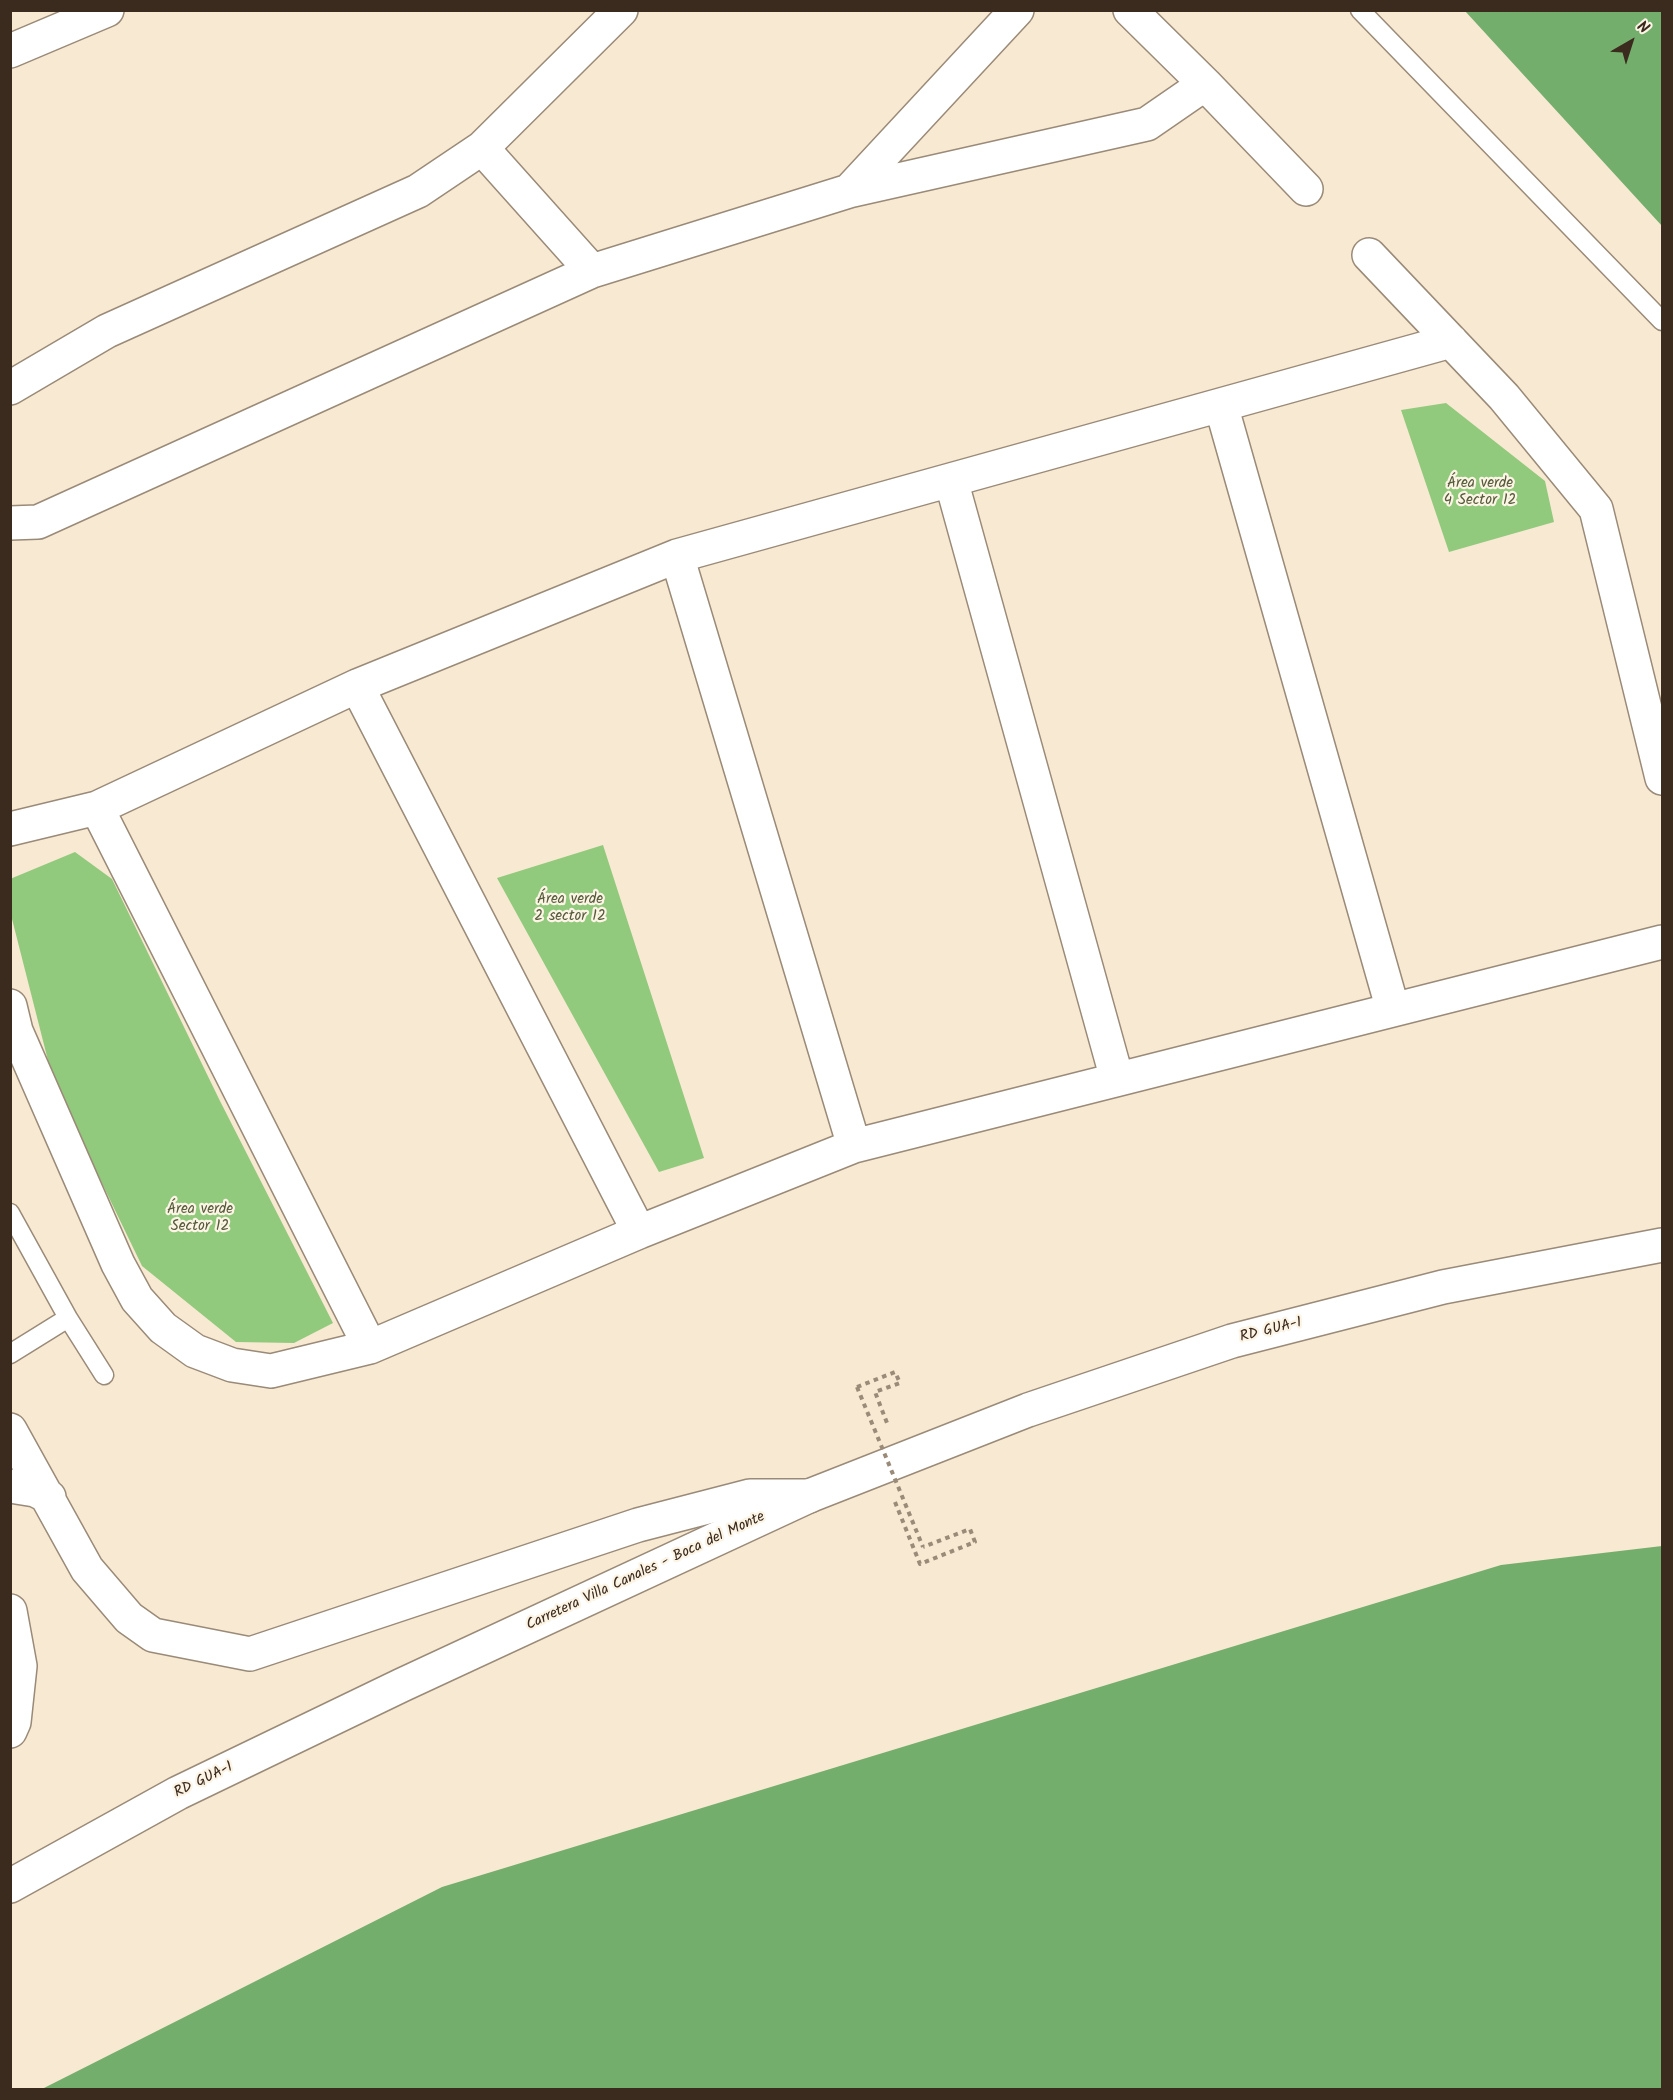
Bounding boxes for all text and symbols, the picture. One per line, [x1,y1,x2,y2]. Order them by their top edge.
north arrow [1601,12,1661,72]
text: N [1631,15,1654,41]
park label: Área verde 4 Sector 12 [1444,475,1516,510]
park label: Área verde 2 sector 12 [534,891,606,926]
park label: Área verde Sector 12 [167,1201,233,1236]
street label: RD GUA-1 [1238,1315,1304,1347]
street label: Carretera Villa Canales - Boca del Monte [524,1509,768,1635]
street label: RD GUA-1 [172,1759,236,1803]

